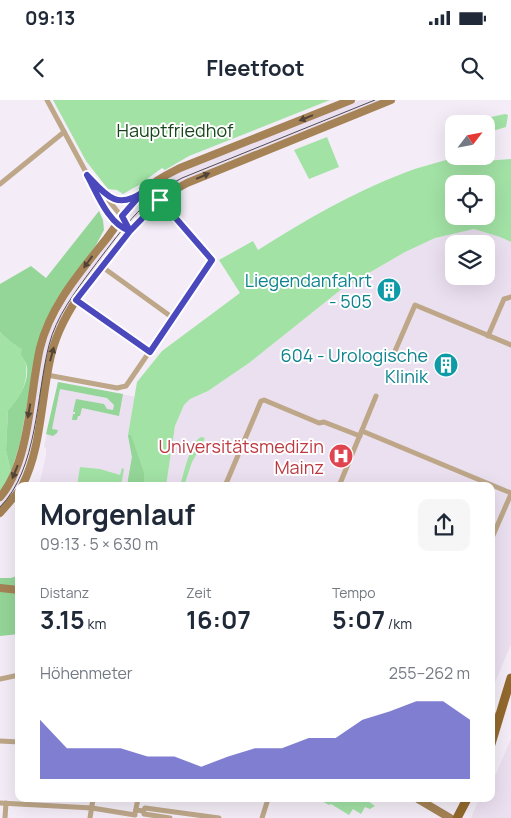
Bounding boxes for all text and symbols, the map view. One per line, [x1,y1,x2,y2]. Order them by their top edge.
text: 09:13 [25,5,75,31]
text: Fleetfoot [206,53,305,83]
icon: back [25,54,53,82]
icon: search [458,54,486,82]
one-way arrow [298,114,313,122]
north arrow [445,115,495,165]
map controls [445,115,495,285]
park label: Hauptfriedhof [117,118,234,142]
one-way arrow [196,172,210,180]
button: locate [445,175,495,225]
pin [139,179,181,221]
icon: arrive [146,186,174,214]
button: layers [445,235,495,285]
one-way arrow [83,256,93,269]
place label: Liegendanfahrt - 505 [245,268,372,313]
building icon: Liegendanfahrt - 505 [376,277,402,303]
place label: 604 - Urologische Klinik [281,343,429,388]
one-way arrow [48,346,56,361]
building icon: 604 - Urologische Klinik [433,352,459,378]
one-way arrow [24,403,32,419]
place label: Universitätsmedizin Mainz [158,434,324,479]
hospital icon: Universitätsmedizin Mainz [328,443,354,469]
one-way arrow [11,465,19,479]
text: Morgenlauf [40,495,195,533]
button: share [418,499,470,551]
text: 09:13 · 5 × 630 m [40,533,158,555]
text: Distanz [40,583,89,602]
text: Zeit [186,583,212,602]
text: Tempo [332,583,376,602]
text: 3.15 [40,602,85,637]
text: 16:07 [186,602,251,637]
text: 5:07 [332,602,385,637]
text: km [85,614,106,633]
text: /km [385,614,412,633]
text: Höhenmeter [40,662,133,684]
text: 255–262 m [389,662,470,684]

